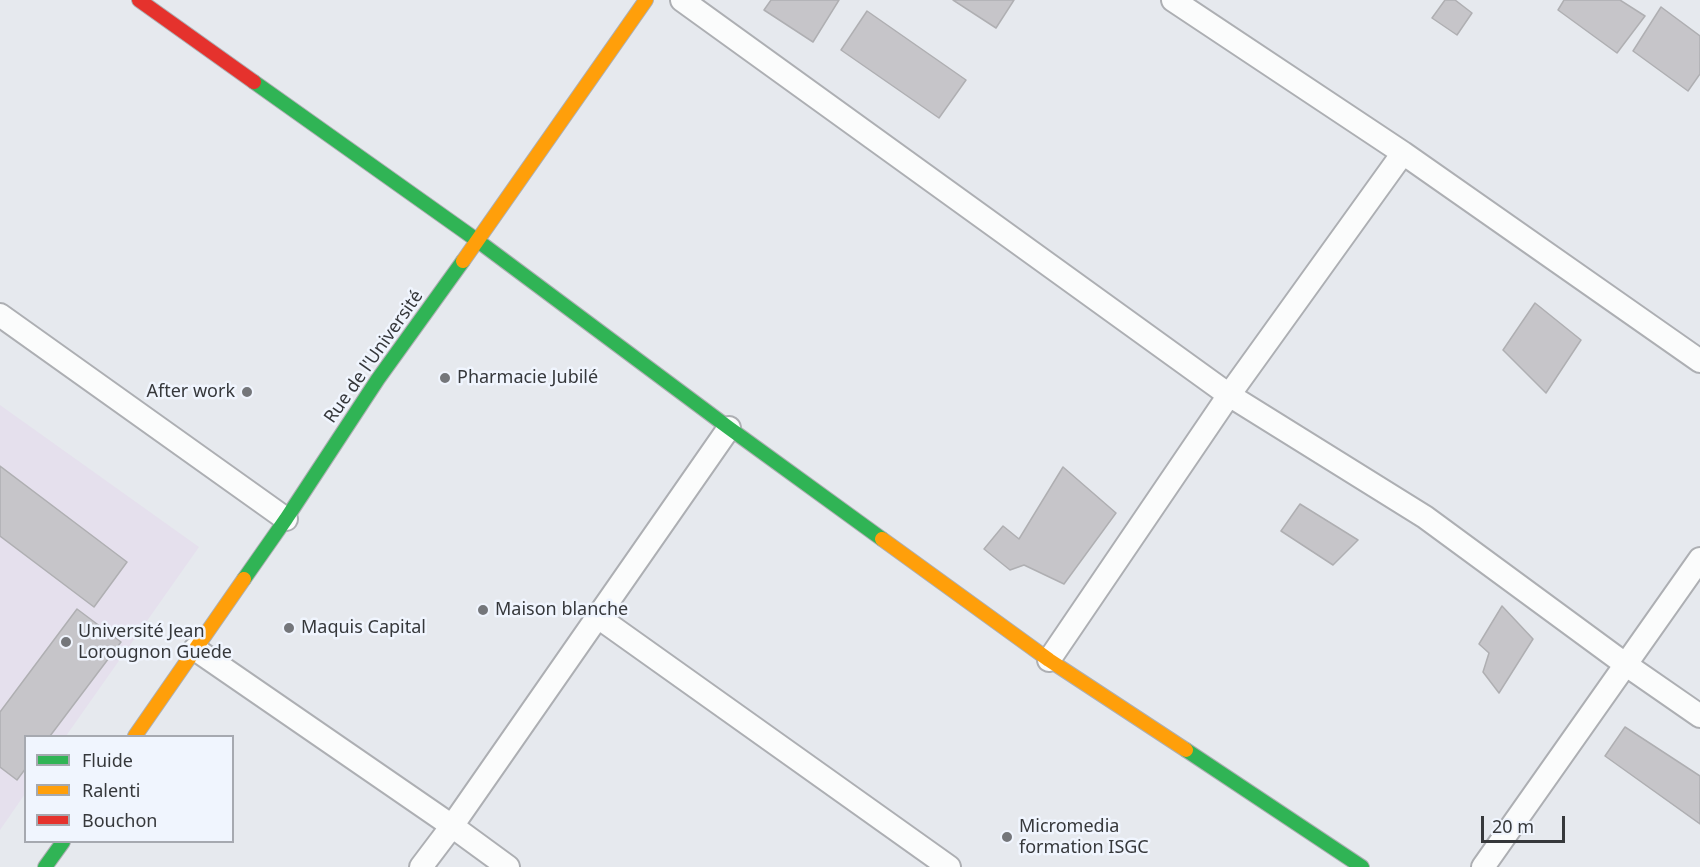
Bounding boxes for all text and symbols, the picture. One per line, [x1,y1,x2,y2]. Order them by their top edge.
street label: Rue de l'Université [320,286,428,428]
place label: Pharmacie Jubilé [457,367,598,389]
marker: Pharmacie Jubilé [438,371,452,385]
place label: After work [146,381,235,403]
marker: After work [240,385,254,399]
place label: Maison blanche [495,599,628,621]
marker: Maison blanche [476,603,490,617]
place label: Maquis Capital [301,617,426,639]
place label: Université Jean Lorougnon Guede [78,621,232,664]
marker: Maquis Capital [282,621,296,635]
marker: Université Jean Lorougnon Guede [59,635,73,649]
legend [24,735,234,843]
text: Fluide [82,748,133,772]
text: Ralenti [82,778,140,802]
scale bar [1484,804,1568,842]
text: Bouchon [82,808,158,832]
text: 20 m [1492,814,1534,838]
place label: Micromedia formation ISGC [1019,816,1149,858]
marker: Micromedia formation ISGC [1000,830,1014,844]

